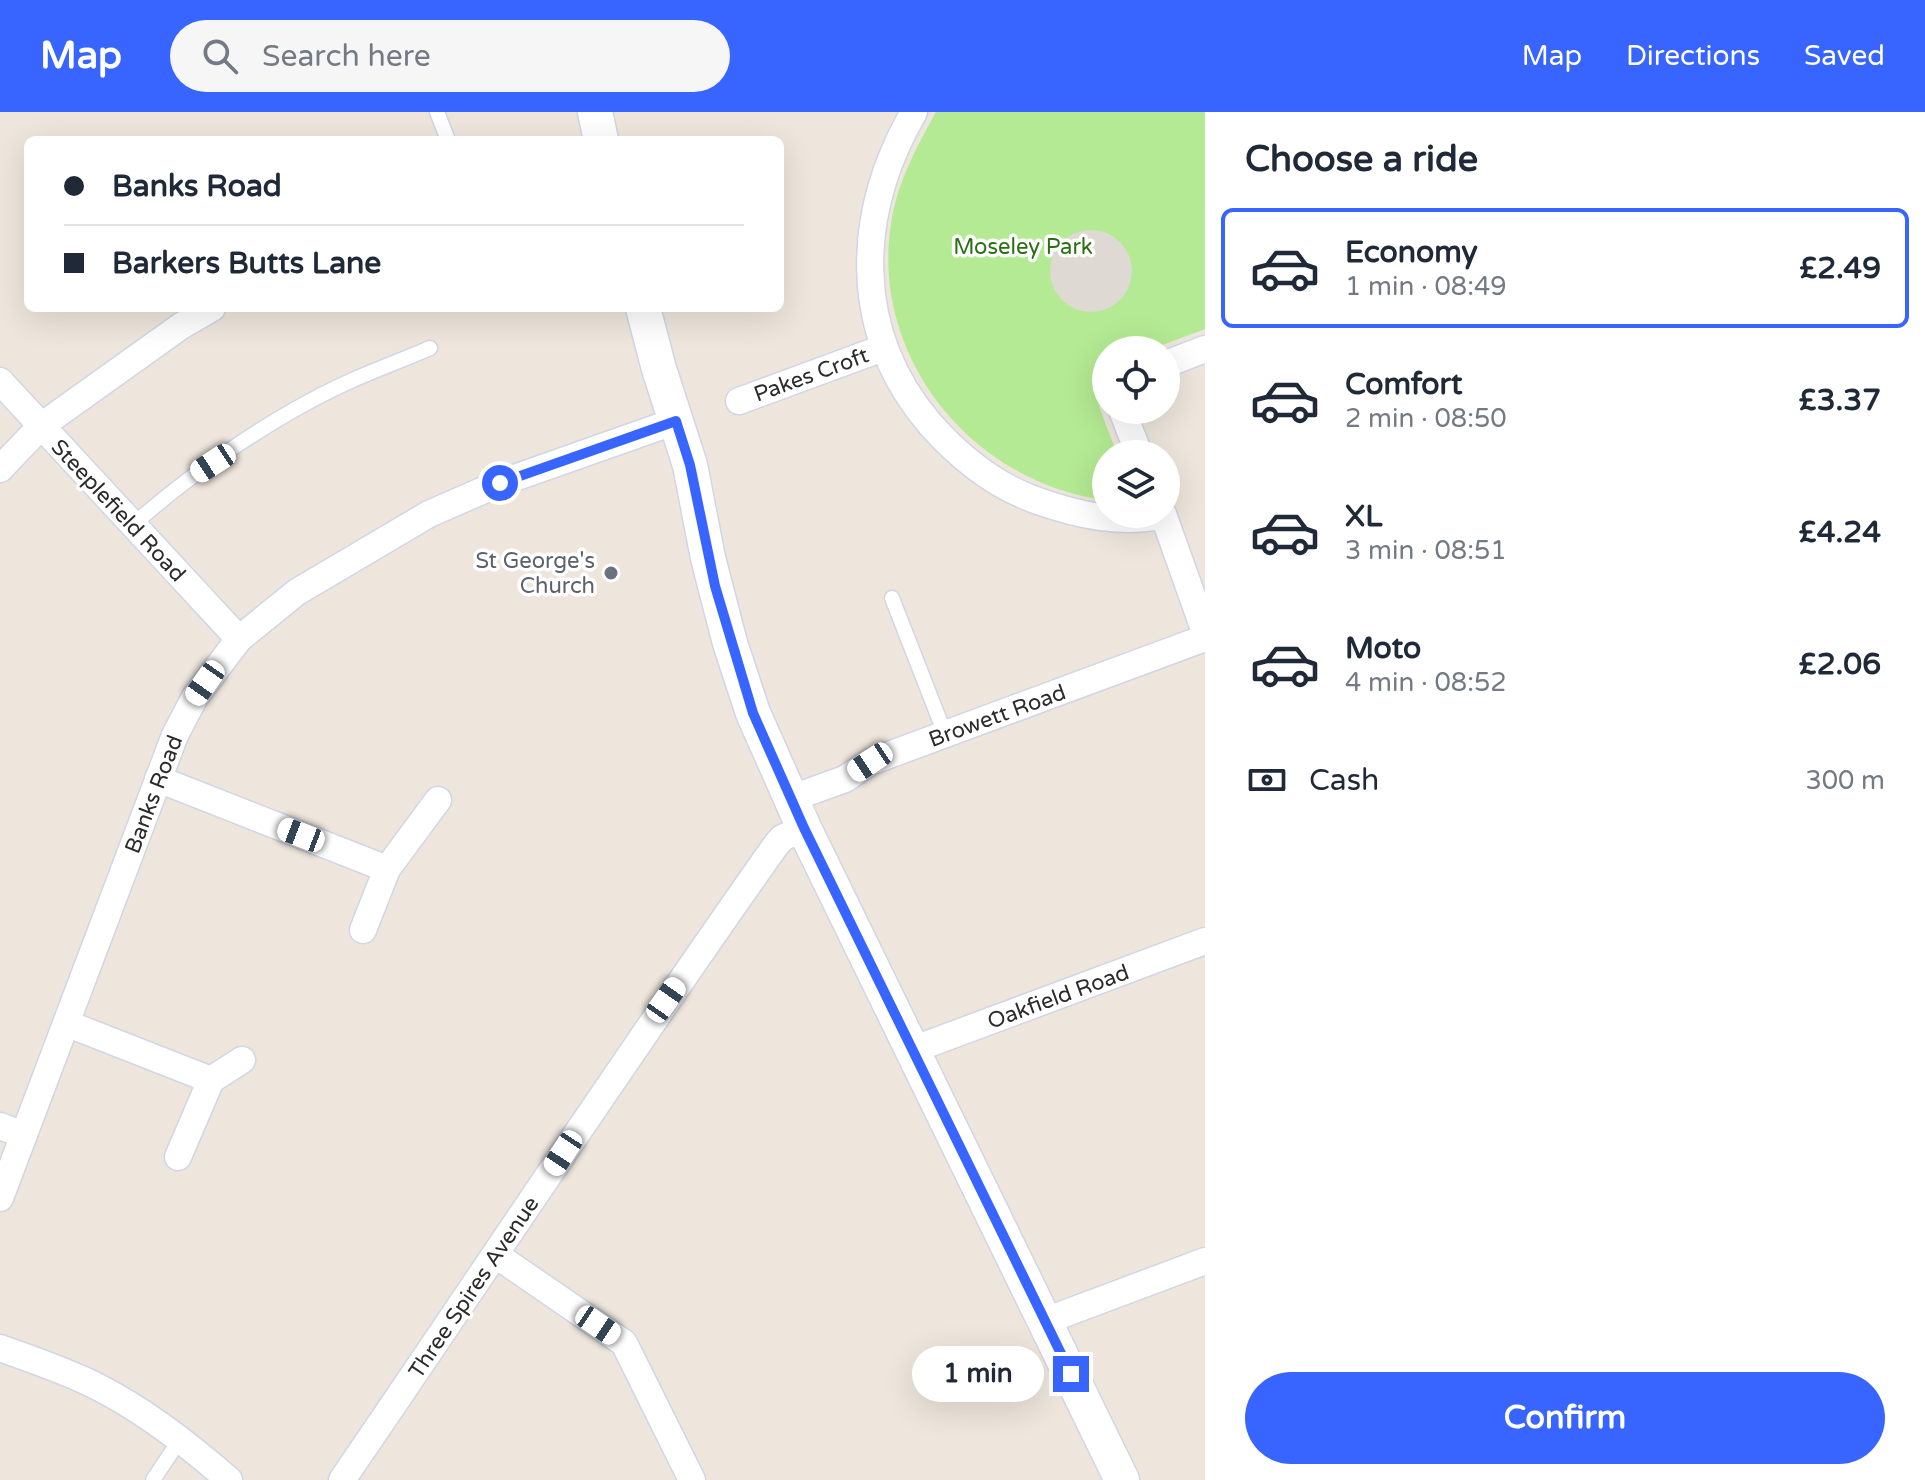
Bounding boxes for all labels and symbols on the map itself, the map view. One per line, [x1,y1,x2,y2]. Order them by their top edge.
park label: Moseley Park [953,234,1093,260]
street label: Pakes Croft [750,342,872,408]
street label: Steeplefield Road [46,434,191,587]
car [186,440,240,486]
route start [482,465,518,501]
place label: St George's Church [475,548,595,599]
marker: St George's Church [602,564,620,582]
car [181,656,229,710]
street label: Browett Road [925,679,1069,753]
street label: Banks Road [119,732,188,857]
car [843,739,897,785]
car [274,815,328,855]
street label: Oakfield Road [984,959,1133,1035]
car [642,973,690,1027]
car [540,1126,586,1180]
street label: Three Spires Avenue [403,1192,544,1383]
car [571,1302,625,1348]
callout: 1 min [911,1346,1043,1402]
route end [1053,1356,1089,1392]

